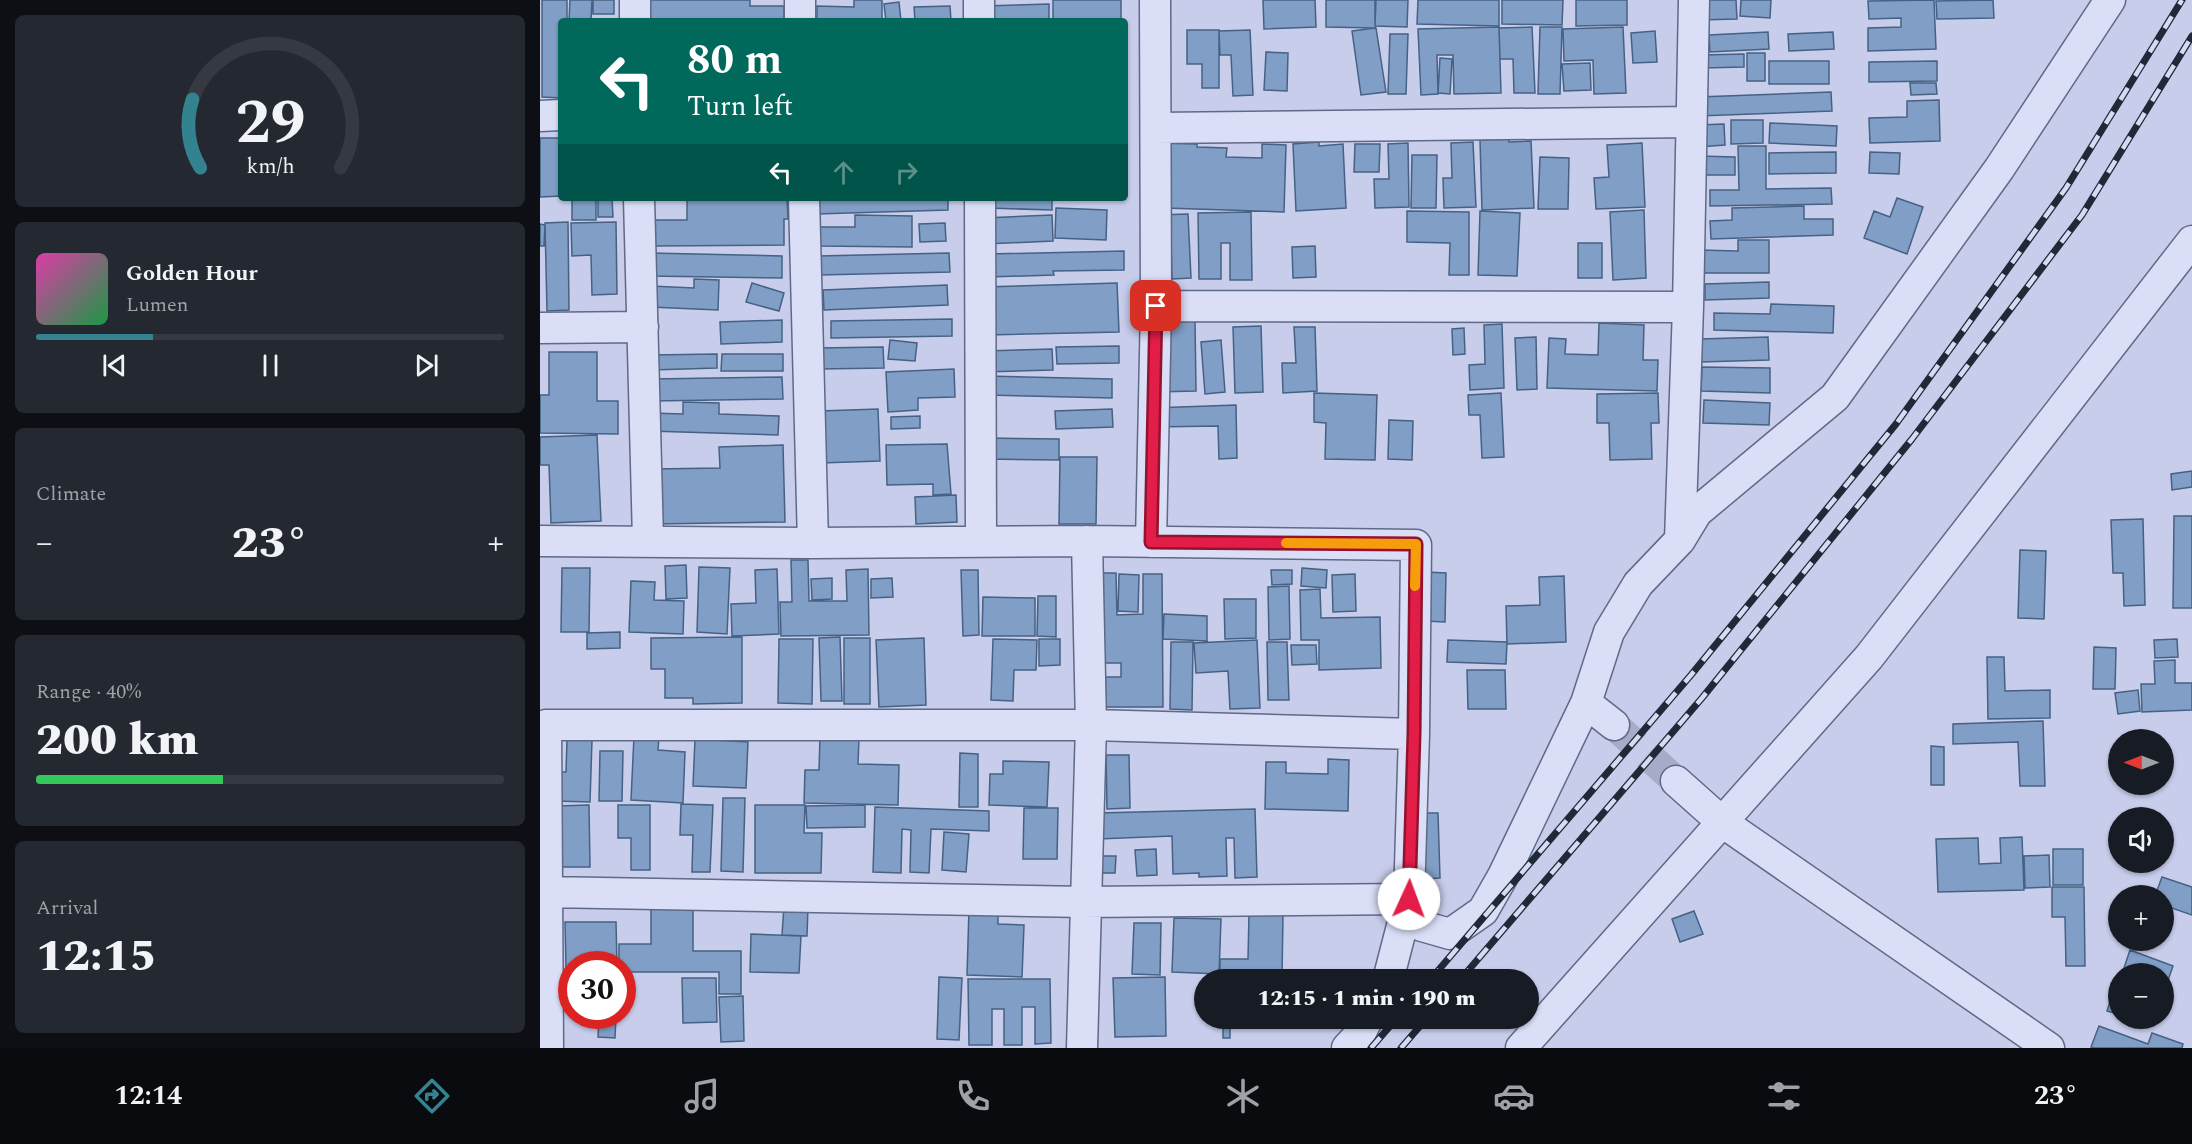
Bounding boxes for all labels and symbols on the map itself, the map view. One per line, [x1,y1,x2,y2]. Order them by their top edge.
pin [1130,280,1181,331]
north arrow [2108,729,2174,795]
position arrow [1377,867,1441,931]
speed limit sign: 30 [558,951,636,1029]

